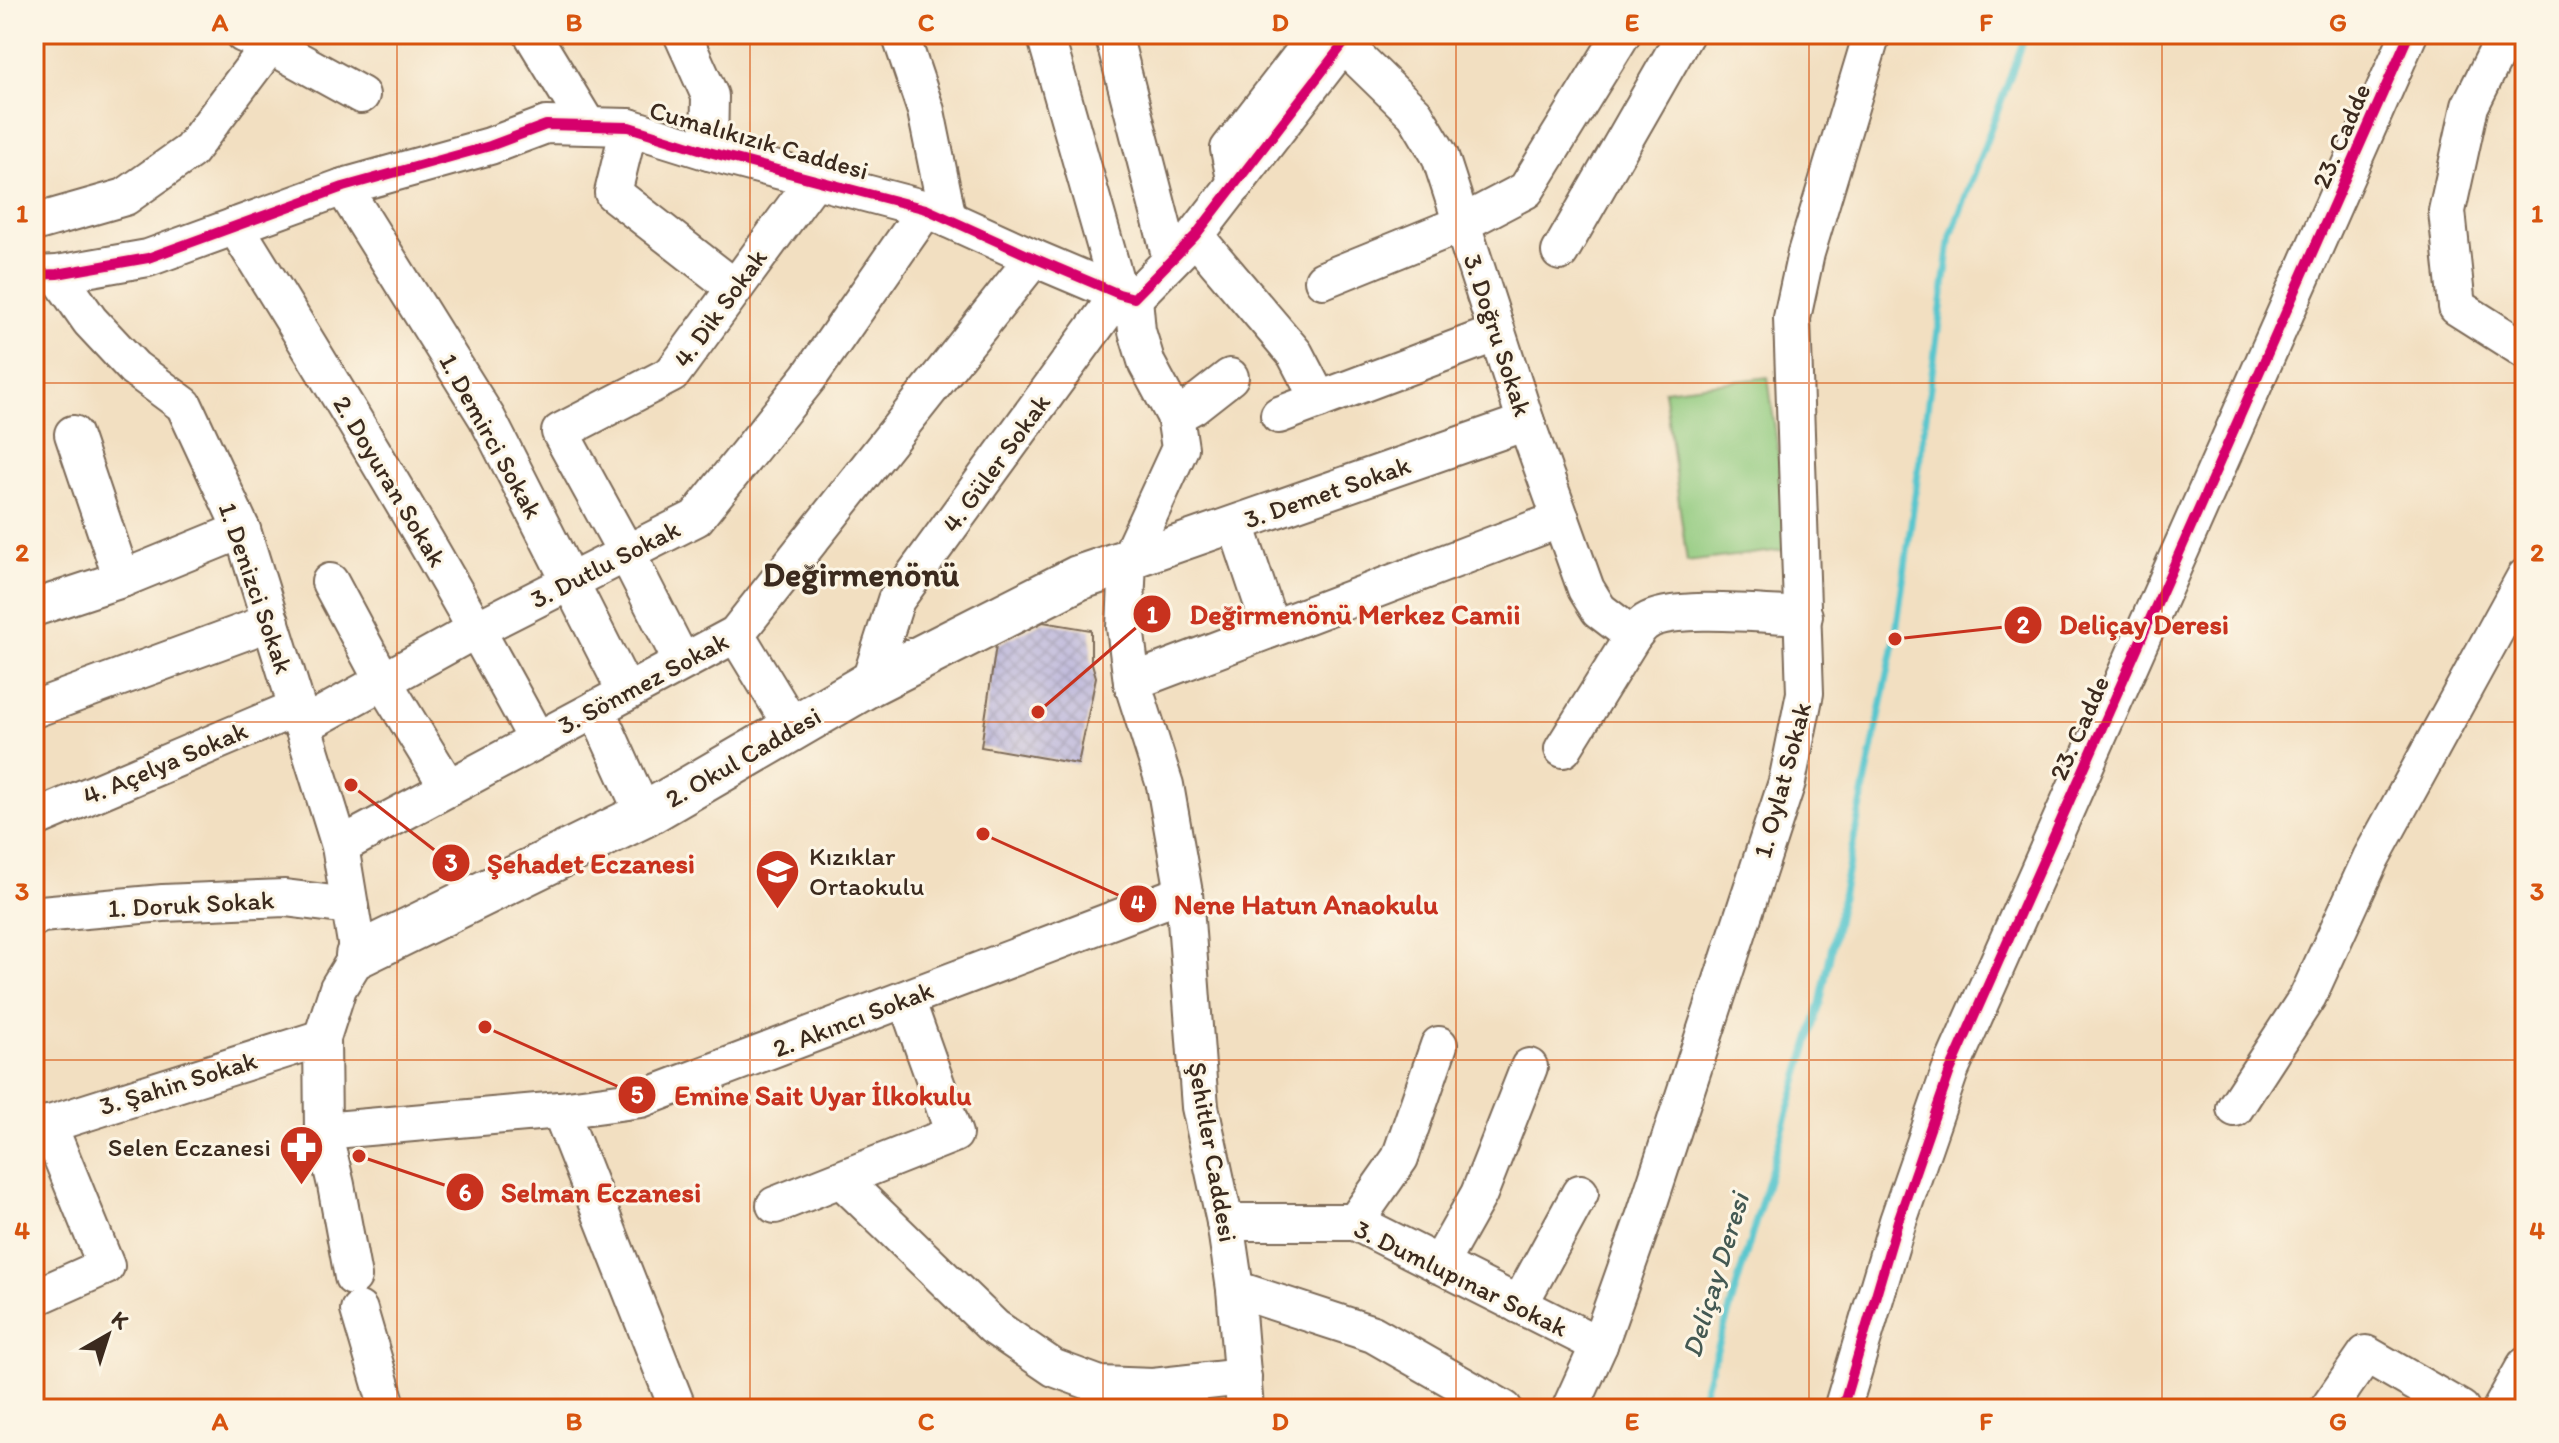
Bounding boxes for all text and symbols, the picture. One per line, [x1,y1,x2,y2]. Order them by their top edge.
text: A [211,6,229,38]
text: B [566,6,583,38]
text: C [918,6,935,38]
text: D [1271,6,1289,38]
text: E [1625,6,1639,38]
text: F [1979,6,1993,38]
text: G [2329,6,2347,38]
street label: 23. Cadde [2305,79,2377,193]
street label: Cumalıkızık Caddesi [646,93,872,187]
text: 1 [16,197,28,229]
text: 1 [2531,197,2543,229]
street label: 4. Dik Sokak [666,242,774,374]
street label: 3. Doğru Sokak [1457,250,1539,421]
street label: 1. Demirci Sokak [432,348,550,524]
street label: 4. Güler Sokak [935,387,1057,539]
street label: 2. Doyuran Sokak [326,390,454,572]
street label: 3. Demet Sokak [1239,448,1415,535]
street label: 1. Denizci Sokak [212,498,300,678]
street label: 3. Dutlu Sokak [525,512,686,615]
text: 2 [15,536,29,568]
text: 2 [2530,536,2544,568]
district label: Değirmenönü [763,554,960,595]
callout: Değirmenönü Merkez Camii [1132,588,1537,640]
text: Değirmenönü Merkez Camii [1190,597,1520,631]
callout: Deliçay Deresi [2003,599,2245,651]
text: 1 [1146,600,1158,629]
text: Deliçay Deresi [2059,607,2229,641]
text: 2 [2017,610,2030,639]
street label: 3. Sönmez Sokak [552,625,734,741]
street label: 23. Cadde [2042,671,2116,785]
street label: 2. Okul Caddesi [659,699,827,815]
street label: 1. Oylat Sokak [1746,699,1818,861]
street label: 4. Açelya Sokak [78,714,253,812]
callout: Şehadet Eczanesi [431,837,711,889]
place label: Kızıklar Ortaokulu [809,840,924,902]
text: Şehadet Eczanesi [487,846,695,880]
school or university icon: Kızıklar Ortaokulu [754,847,802,910]
text: 3 [444,848,458,877]
text: 3 [15,875,29,907]
text: 3 [2530,875,2544,907]
callout: Nene Hatun Anaokulu [1118,878,1454,930]
street label: 1. Doruk Sokak [107,884,276,924]
text: Nene Hatun Anaokulu [1174,887,1439,921]
text: 4 [1131,889,1146,918]
street label: 2. Akıncı Sokak [768,974,938,1064]
street label: 3. Şahin Sokak [95,1044,261,1122]
street label: Şehitler Caddesi [1181,1059,1245,1245]
callout: Emine Sait Uyar İlkokulu [617,1069,988,1121]
text: Emine Sait Uyar İlkokulu [674,1078,972,1112]
text: 5 [631,1080,644,1109]
pharmacy icon: Selen Eczanesi [278,1123,326,1186]
place label: Selen Eczanesi [108,1131,271,1163]
callout: Selman Eczanesi [445,1166,717,1218]
text: Selman Eczanesi [501,1175,701,1209]
text: 6 [459,1178,472,1207]
water label: Deliçay Deresi [1674,1186,1757,1361]
street label: 3. Dumlupınar Sokak [1349,1212,1574,1344]
text: 4 [14,1214,30,1246]
text: 4 [2529,1214,2545,1246]
north arrow [68,1295,148,1375]
text: K [106,1305,135,1335]
text: A [211,1405,229,1437]
text: B [566,1405,583,1437]
text: C [918,1405,935,1437]
text: D [1271,1405,1289,1437]
text: E [1625,1405,1639,1437]
text: F [1979,1405,1993,1437]
text: G [2329,1405,2347,1437]

